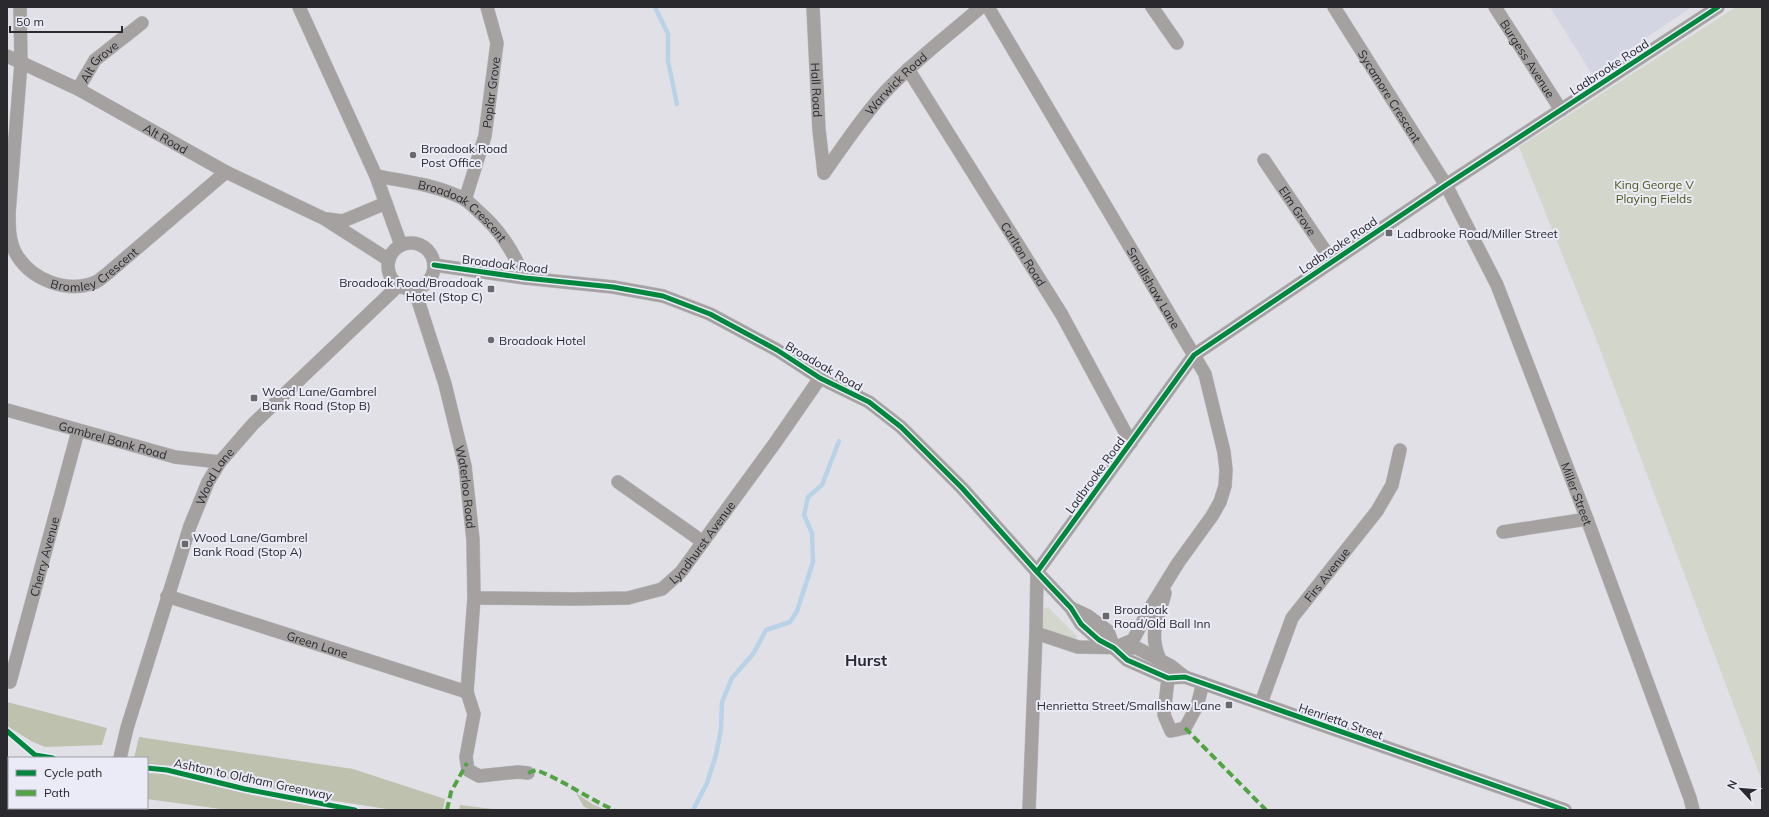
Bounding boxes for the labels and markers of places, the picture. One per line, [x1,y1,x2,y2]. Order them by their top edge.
place label: Broadoak Road Post Office [421,141,507,170]
marker: Broadoak Road Post Office [408,150,418,160]
place label: Ladbrooke Road/Miller Street [1397,226,1558,241]
marker: Ladbrooke Road/Miller Street [1384,228,1394,238]
place label: Broadoak Road/Broadoak Hotel (Stop C) [339,275,484,304]
marker: Broadoak Road/Broadoak Hotel (Stop C) [486,284,496,294]
place label: Broadoak Hotel [499,333,586,348]
marker: Broadoak Hotel [486,335,496,345]
place label: Wood Lane/Gambrel Bank Road (Stop B) [262,384,377,413]
marker: Wood Lane/Gambrel Bank Road (Stop B) [249,393,259,403]
place label: Wood Lane/Gambrel Bank Road (Stop A) [193,530,308,559]
marker: Wood Lane/Gambrel Bank Road (Stop A) [180,539,190,549]
place label: Broadoak Road/Old Ball Inn [1114,602,1211,631]
marker: Broadoak Road/Old Ball Inn [1101,611,1111,621]
place label: Henrietta Street/Smallshaw Lane [1037,698,1221,713]
marker: Henrietta Street/Smallshaw Lane [1224,700,1234,710]

